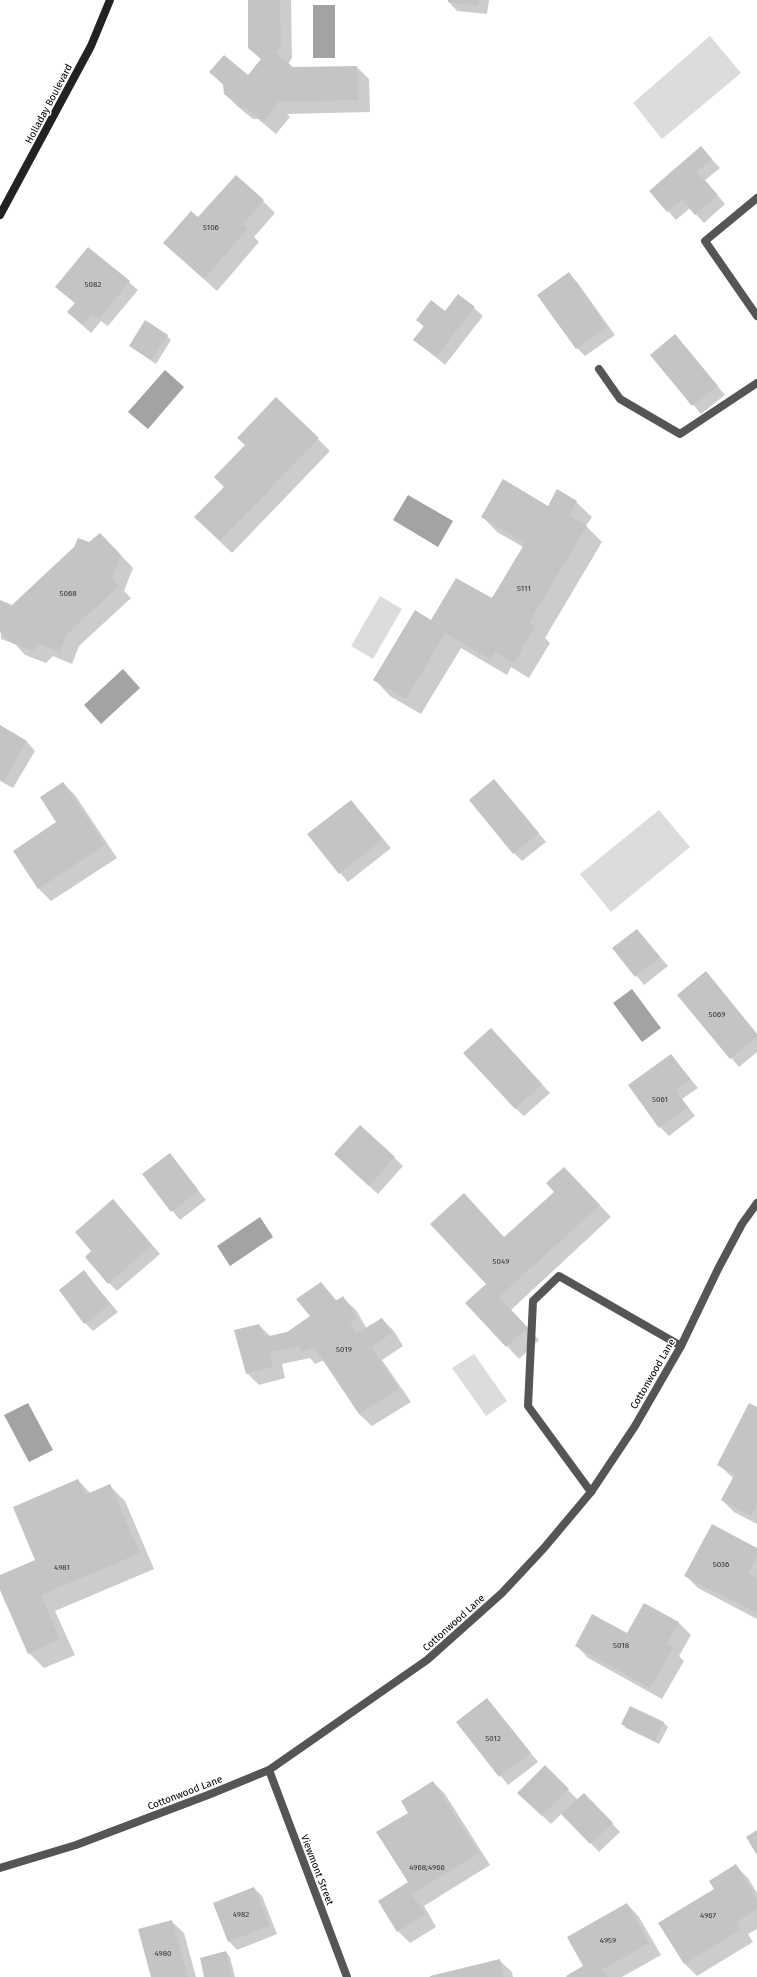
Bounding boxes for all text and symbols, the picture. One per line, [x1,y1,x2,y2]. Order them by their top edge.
street label: Holladay Boulevard [23,62,75,146]
house number: 5106 [203,223,219,232]
house number: 5082 [85,280,101,289]
house number: 5111 [517,584,531,593]
house number: 5068 [59,589,77,598]
house number: 5069 [709,1010,725,1019]
house number: 5061 [652,1095,668,1104]
house number: 5049 [493,1257,509,1266]
street label: Cottonwood Lane [628,1337,678,1411]
house number: 5019 [336,1345,352,1354]
house number: 5036 [713,1560,729,1569]
house number: 4981 [54,1563,70,1572]
street label: Cottonwood Lane [421,1592,487,1654]
house number: 5018 [613,1641,630,1650]
house number: 5012 [485,1734,501,1743]
street label: Cottonwood Lane [146,1773,224,1813]
street label: Viewmont Street [298,1833,336,1907]
house number: 4968;4966 [409,1863,445,1872]
house number: 4982 [233,1910,249,1919]
house number: 4967 [700,1911,716,1920]
house number: 4959 [600,1936,616,1945]
house number: 4980 [154,1949,172,1958]

